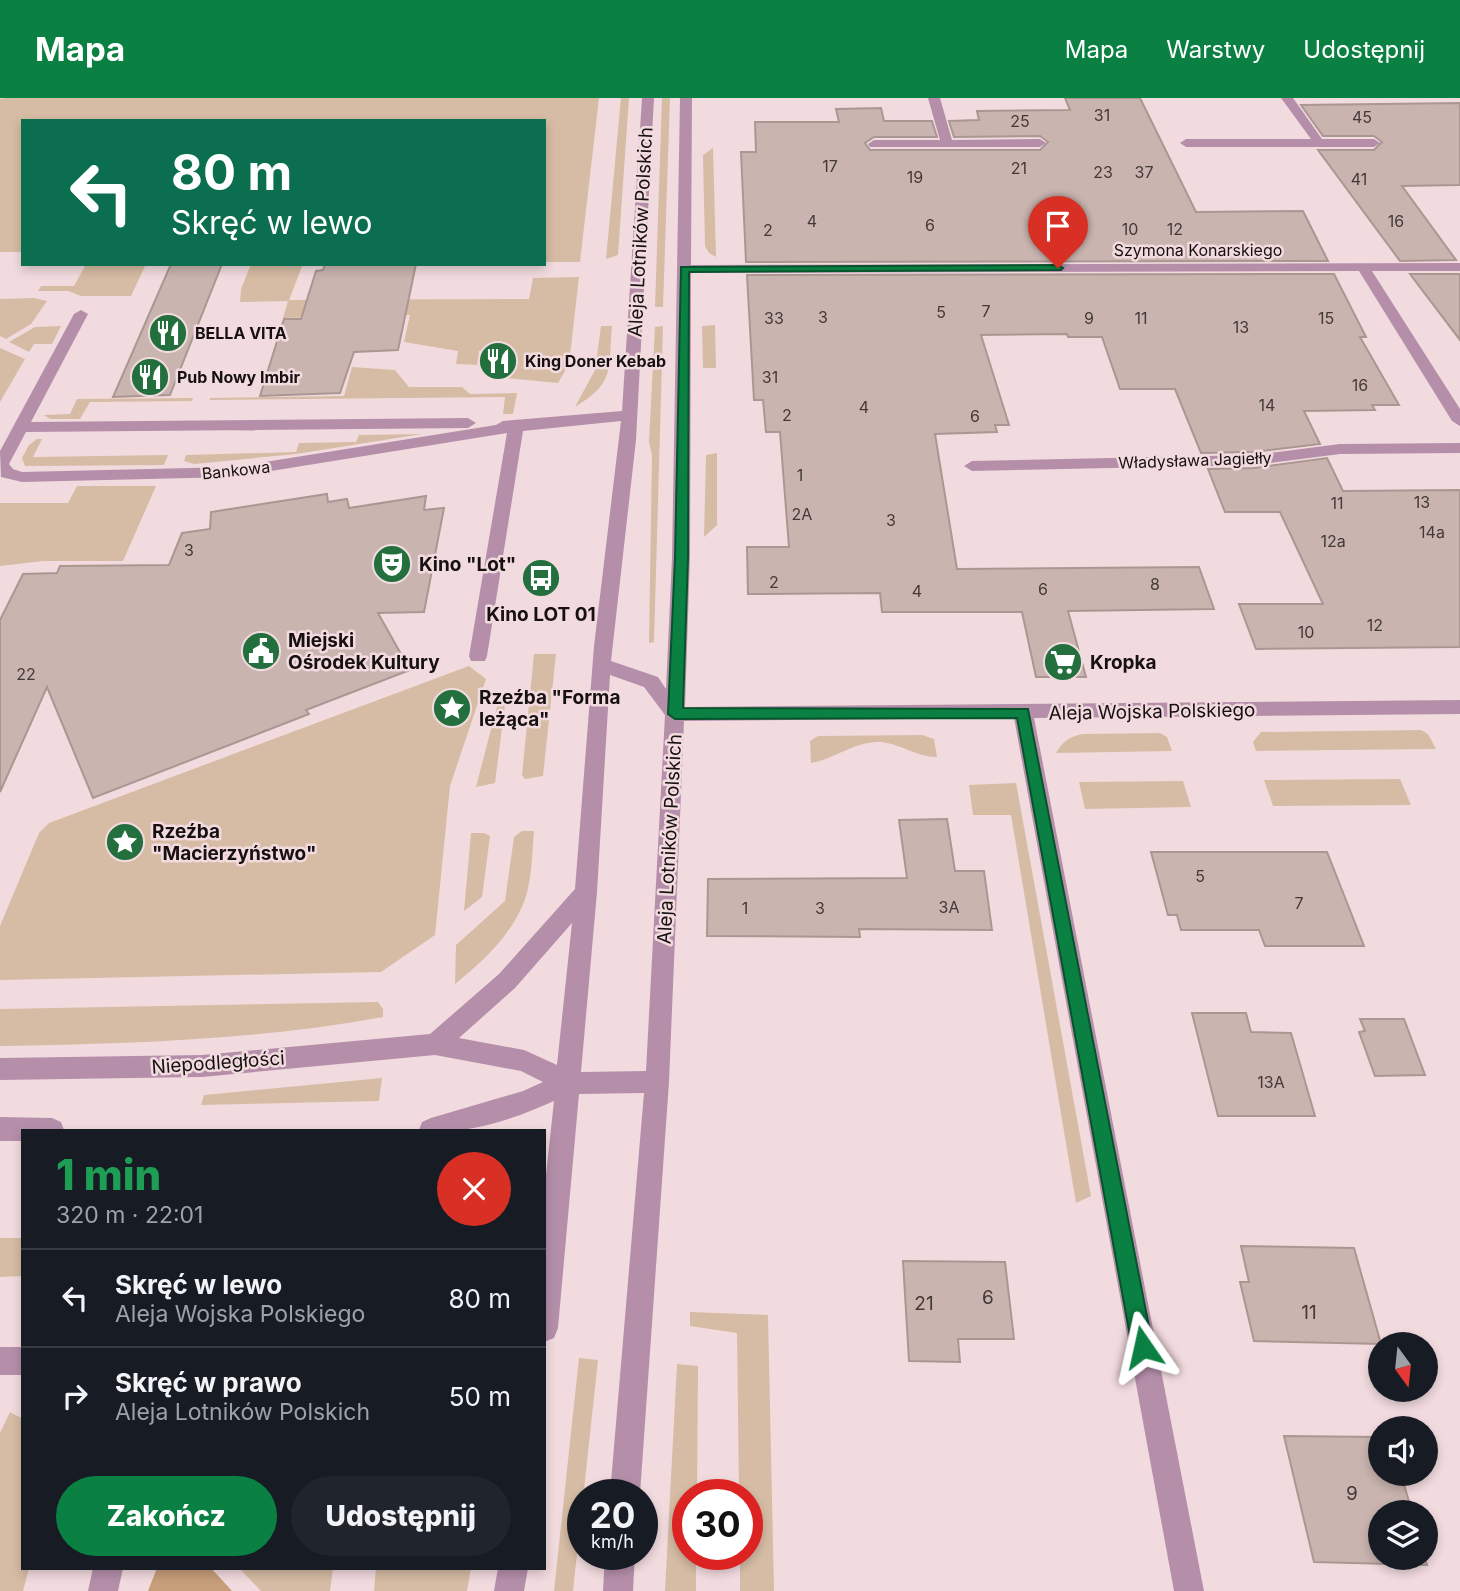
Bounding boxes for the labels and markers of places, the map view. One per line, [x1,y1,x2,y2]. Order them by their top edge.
pin [1028,196,1088,268]
restaurant icon: BELLA VITA [147,312,189,354]
place label: BELLA VITA [195,323,287,343]
restaurant icon: King Doner Kebab [477,340,519,382]
place label: King Doner Kebab [525,351,666,371]
restaurant icon: Pub Nowy Imbir [129,356,171,398]
place label: Pub Nowy Imbir [177,367,301,387]
theatre icon: Kino "Lot" [371,543,413,585]
place label: Kino "Lot" [419,553,516,576]
bus stop icon: Kino LOT 01 [520,557,562,599]
place label: Kino LOT 01 [486,603,596,626]
place label: Miejski Ośrodek Kultury [288,629,440,674]
public building icon: Miejski Ośrodek Kultury [240,630,282,672]
supermarket icon: Kropka [1042,641,1084,683]
place label: Kropka [1090,651,1157,674]
place label: Rzeźba "Forma leżąca" [479,686,620,731]
place icon: Rzeźba "Forma leżąca" [431,687,473,729]
place label: Rzeźba "Macierzyństwo" [152,820,316,865]
place icon: Rzeźba "Macierzyństwo" [104,821,146,863]

